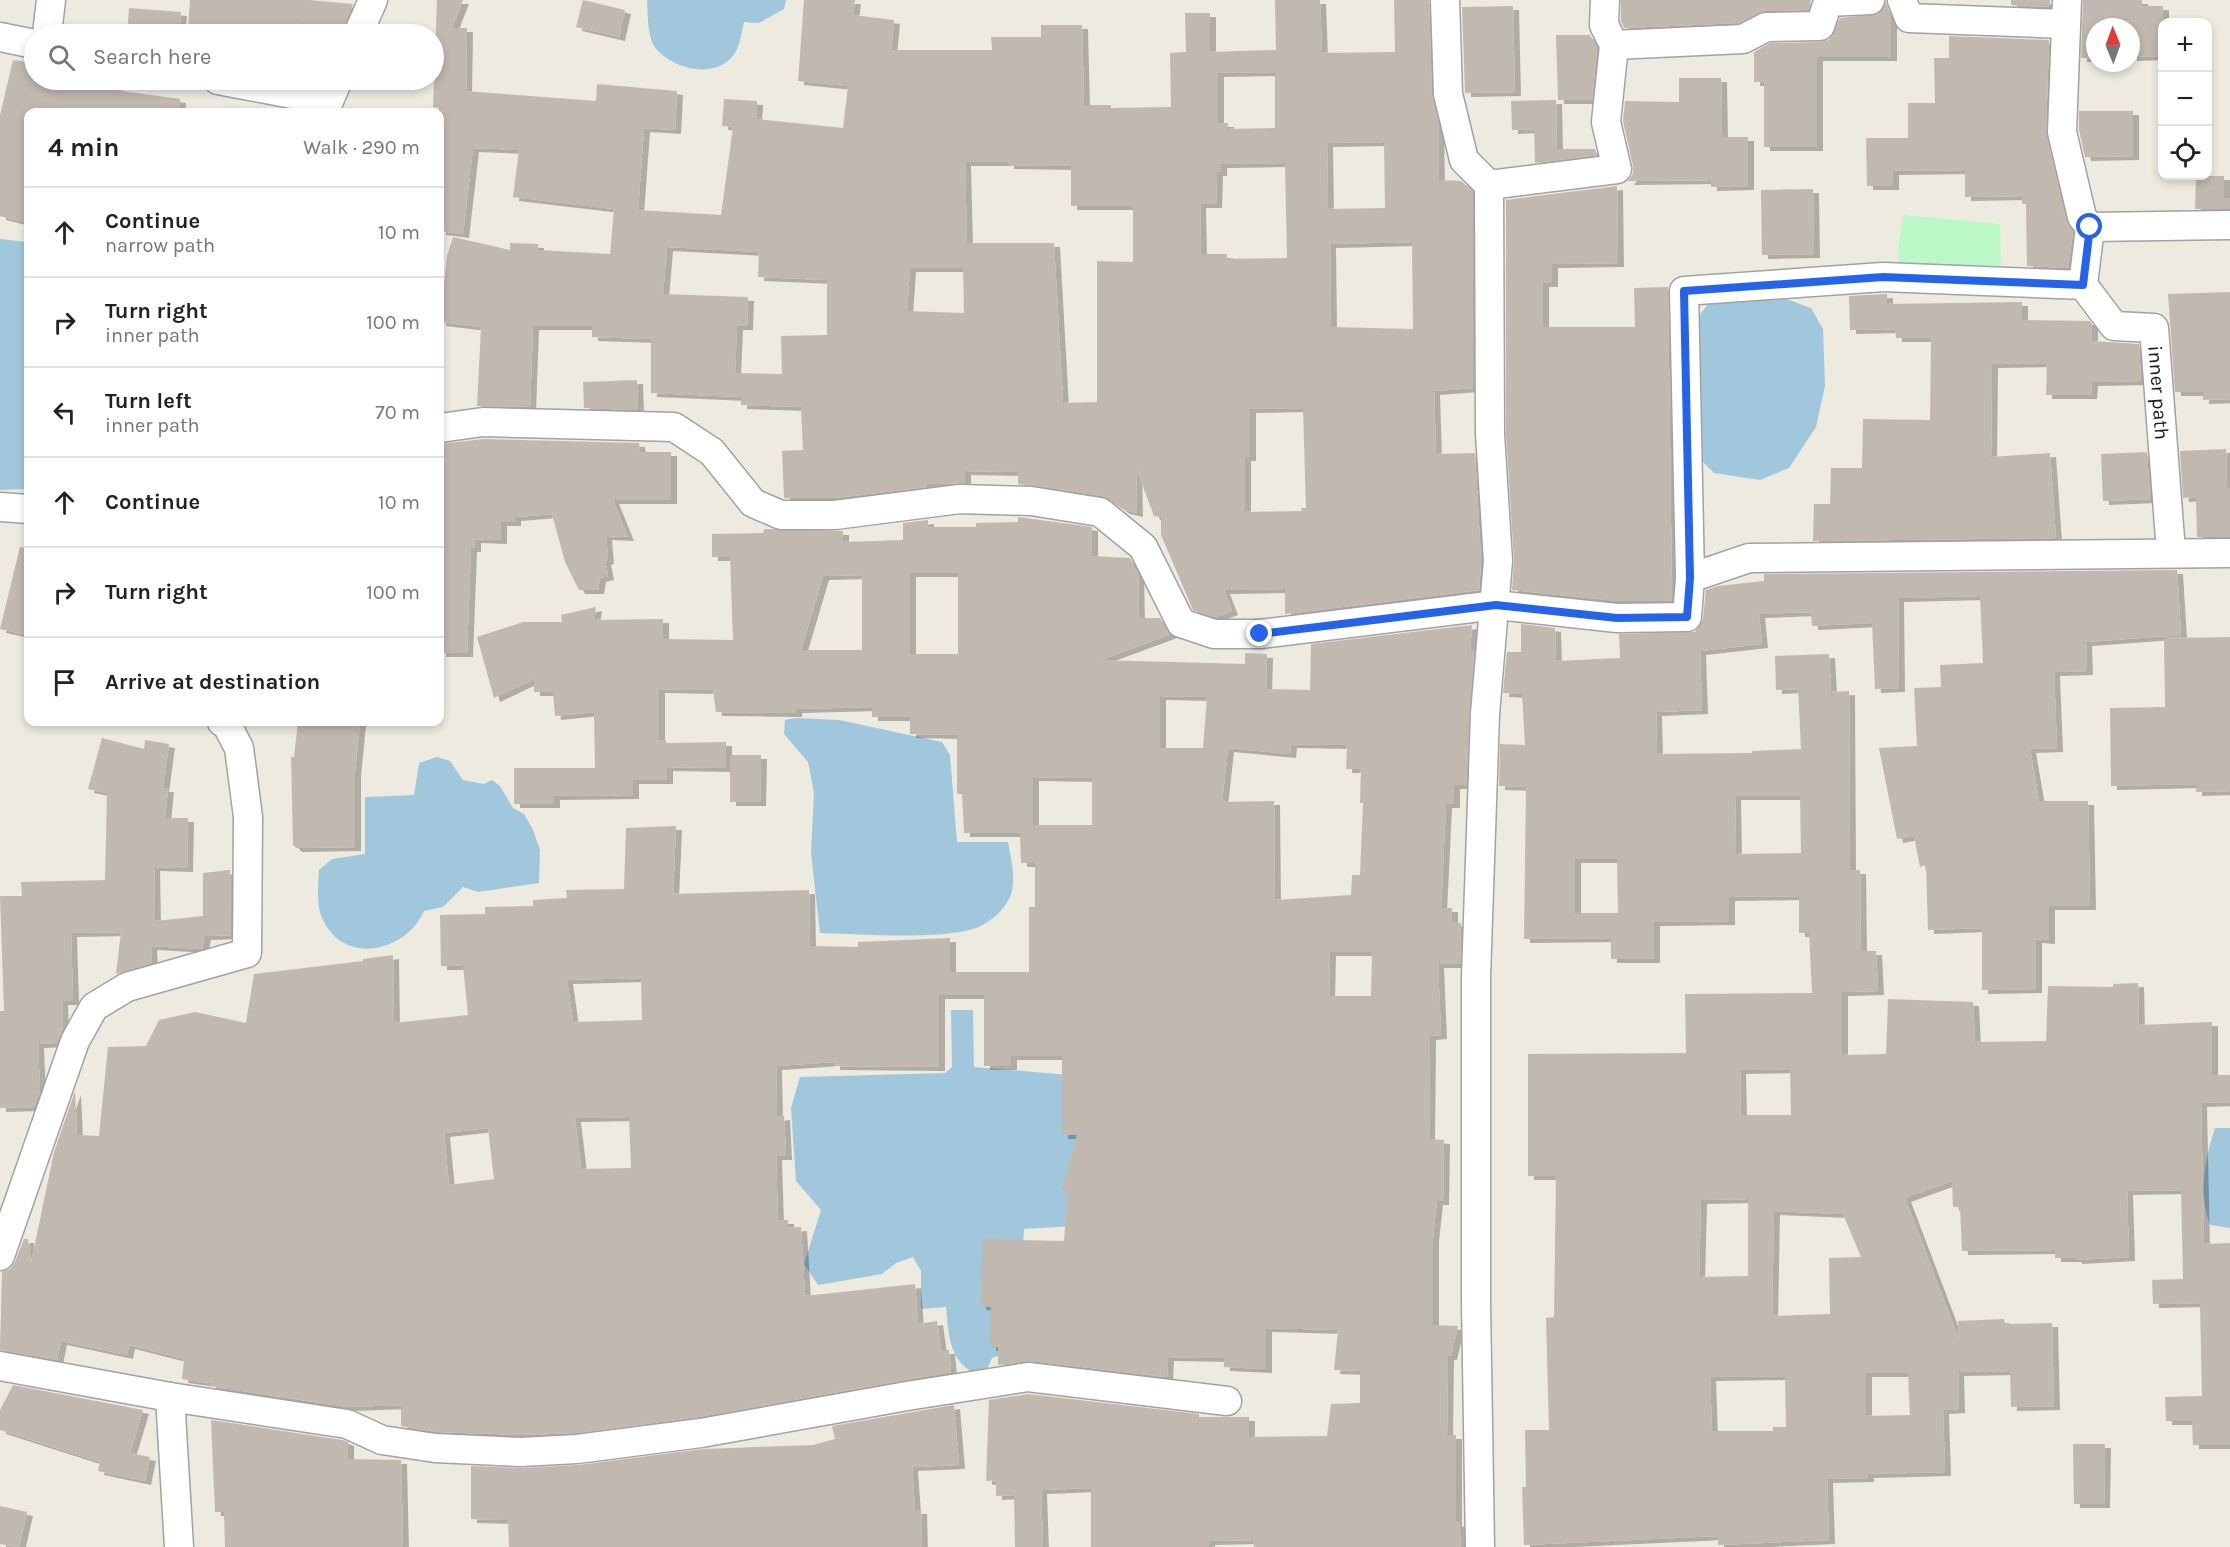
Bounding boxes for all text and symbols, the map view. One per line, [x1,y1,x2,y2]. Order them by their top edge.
north arrow [2086,18,2140,72]
map controls [2158,18,2212,180]
button: + [2158,18,2212,72]
search box [24,24,444,90]
icon: search [45,41,78,74]
text: Search here [93,44,211,70]
button: − [2158,72,2212,126]
button: locate [2158,126,2212,180]
text: 4 min [48,132,119,163]
text: Walk · 290 m [303,136,420,159]
text: Continue [105,208,200,234]
route start [2076,213,2102,239]
icon: ahead [48,216,81,249]
text: 10 m [378,221,420,244]
text: narrow path [105,234,215,257]
text: Turn right [105,298,208,324]
icon: right [48,306,81,339]
text: 100 m [366,311,420,334]
text: inner path [105,324,200,347]
street label: inner path [2143,345,2173,441]
text: Turn left [105,388,192,414]
icon: left [48,396,81,429]
text: 70 m [375,401,420,424]
text: inner path [105,414,200,437]
icon: ahead [48,486,81,519]
text: Continue [105,489,200,515]
text: 10 m [378,491,420,514]
icon: right [48,576,81,609]
text: Turn right [105,579,208,605]
text: 100 m [366,581,420,604]
route end [1246,620,1272,646]
icon: arrive [48,666,81,699]
text: Arrive at destination [105,669,320,695]

